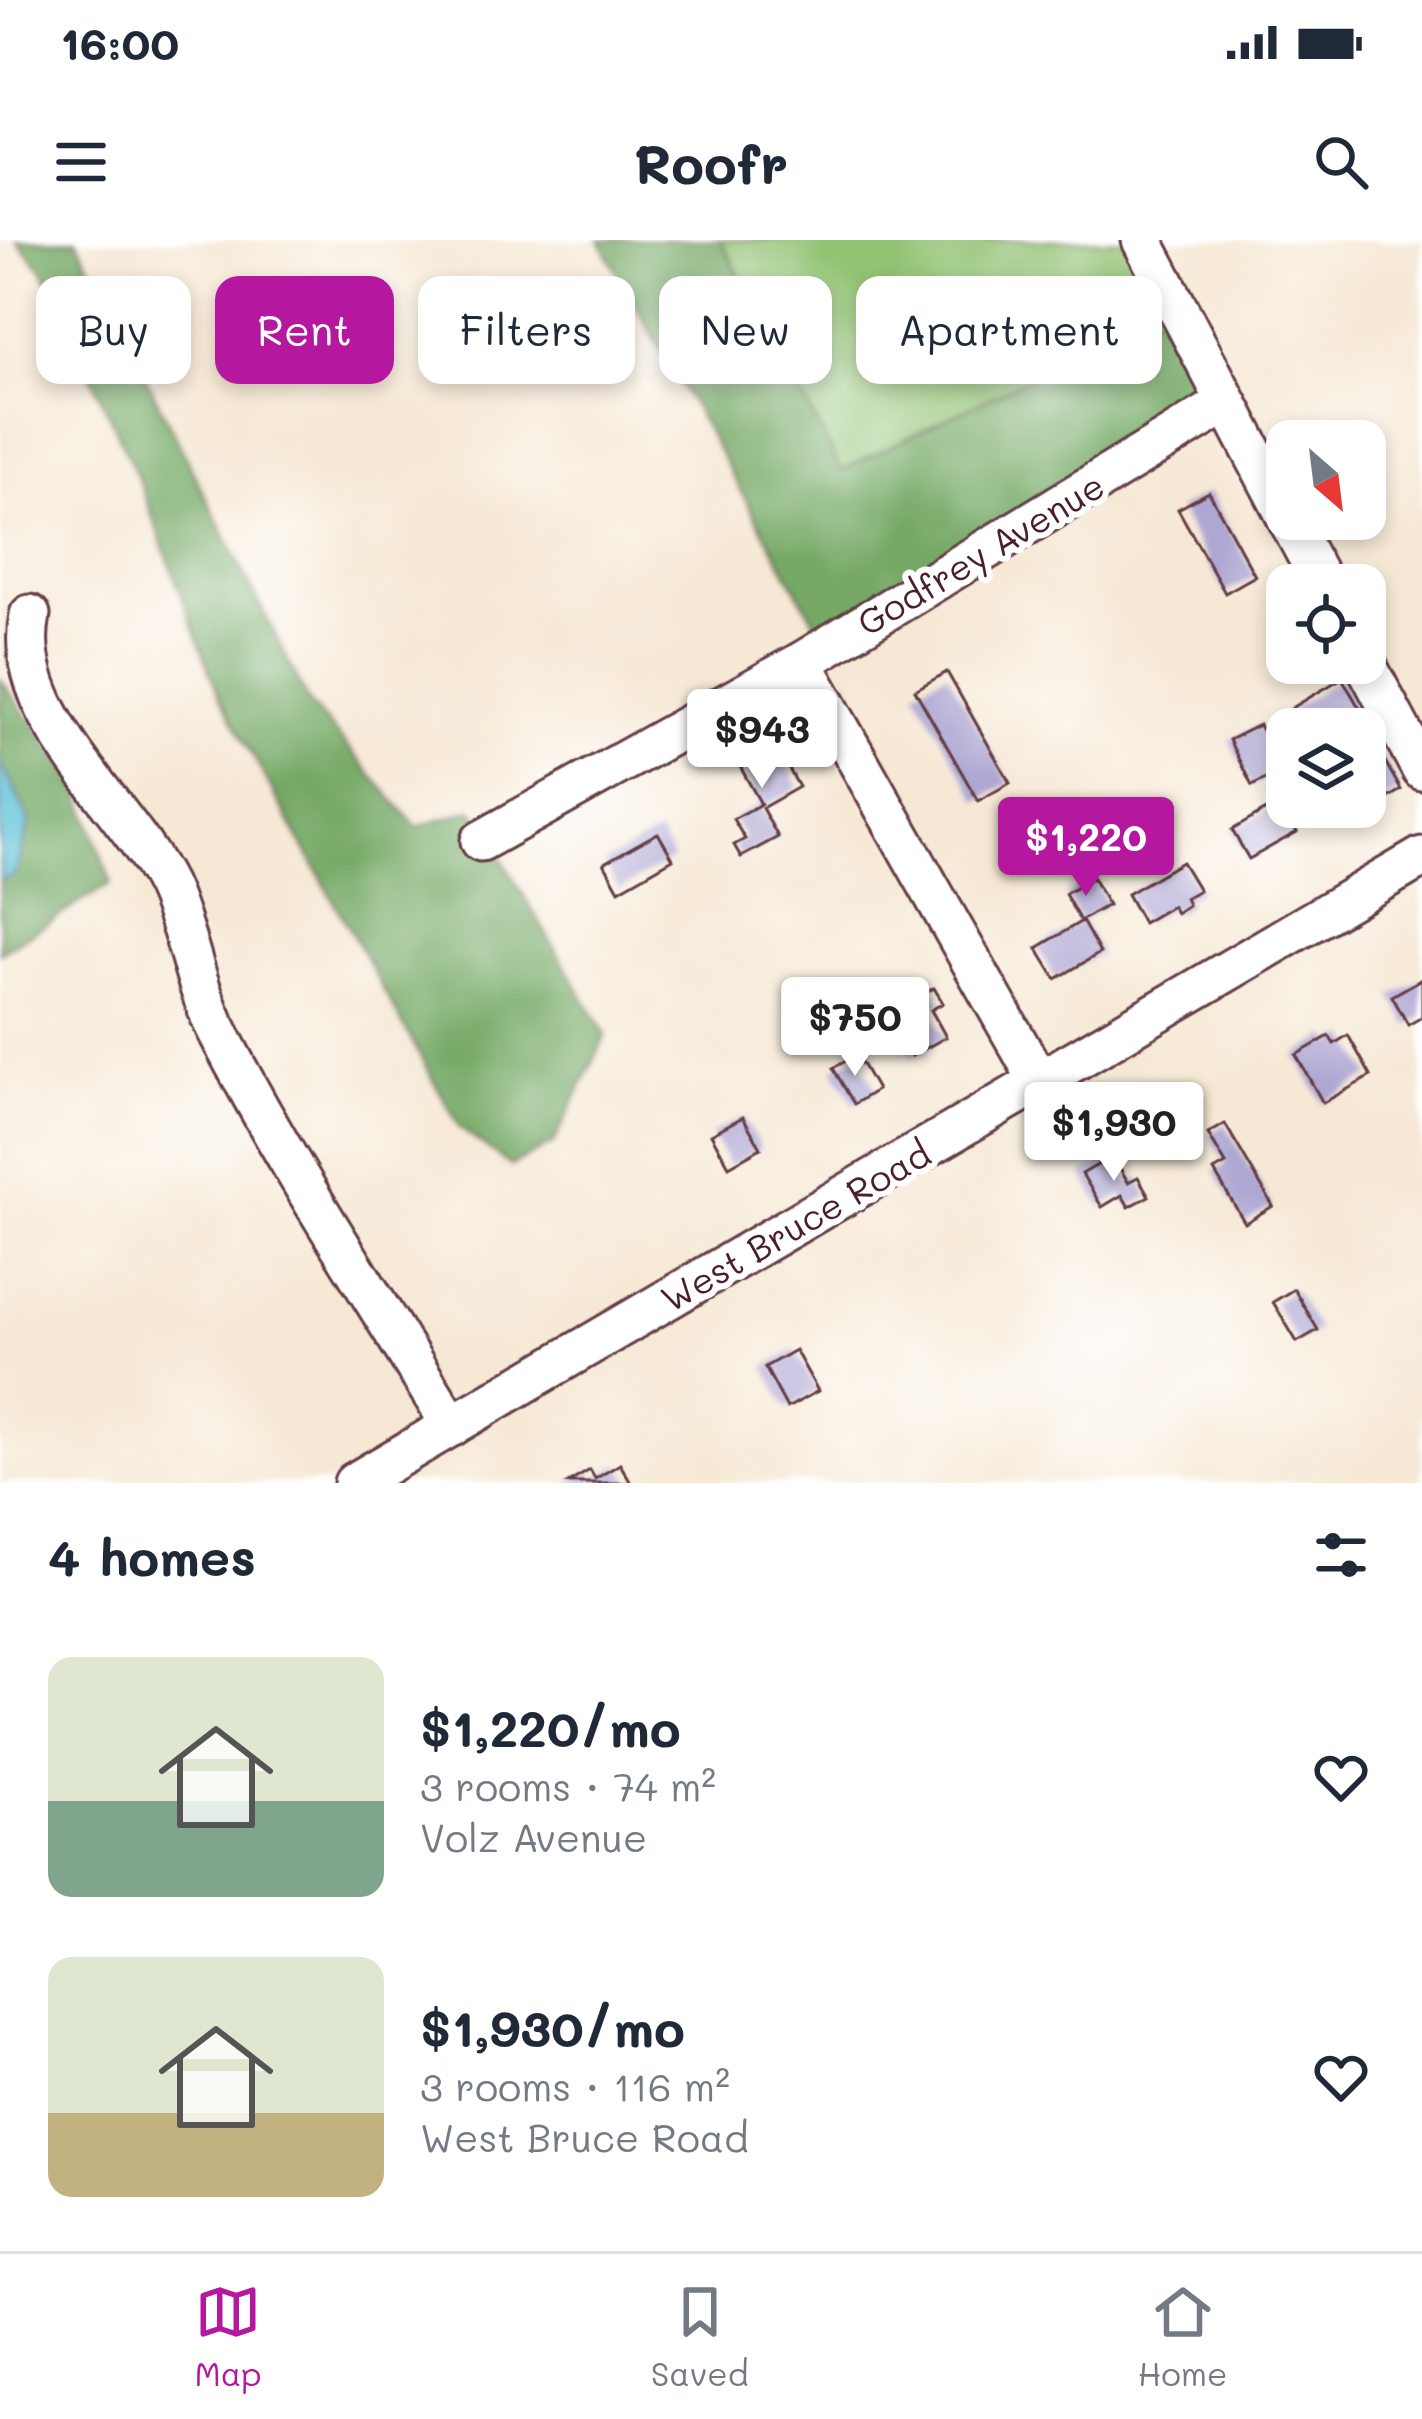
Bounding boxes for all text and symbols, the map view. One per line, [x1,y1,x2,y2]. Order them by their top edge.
text: 16:00 [60,13,179,71]
text: Roofr [634,127,788,198]
icon: menu [48,129,114,195]
icon: search [1308,129,1374,195]
chip: Buy [36,276,191,384]
chip: Rent [215,276,394,384]
chip: Filters [418,276,635,384]
chip: New [659,276,832,384]
chip: Apartment [856,276,1162,384]
north arrow [1266,420,1386,540]
map controls [1266,420,1386,828]
street label: Godfrey Avenue [848,461,1113,646]
button: locate [1266,564,1386,684]
pin: $943 [691,689,833,791]
text: $943 [714,702,810,753]
button: layers [1266,708,1386,828]
pin: $1,220 [988,797,1184,899]
text: $1,220 [1025,810,1147,861]
pin: $750 [784,977,926,1079]
text: $750 [808,990,902,1041]
pin: $1,930 [1016,1082,1212,1184]
text: $1,930 [1051,1095,1177,1146]
street label: West Bruce Road [652,1129,938,1321]
text: 4 homes [48,1522,256,1589]
icon: filters [1308,1522,1374,1588]
text: $1,220/mo [420,1693,681,1760]
icon: home [144,1705,288,1849]
icon: heart [1308,1744,1374,1810]
text: 3 rooms · 74 m² [420,1760,716,1811]
text: Volz Avenue [420,1811,647,1862]
text: $1,930/mo [420,1993,685,2060]
icon: home [144,2005,288,2149]
icon: heart [1308,2044,1374,2110]
text: 3 rooms · 116 m² [420,2060,730,2111]
text: West Bruce Road [420,2111,749,2162]
tab: Map [194,2279,262,2394]
tab: Saved [651,2279,749,2394]
tab: Home [1138,2279,1227,2394]

